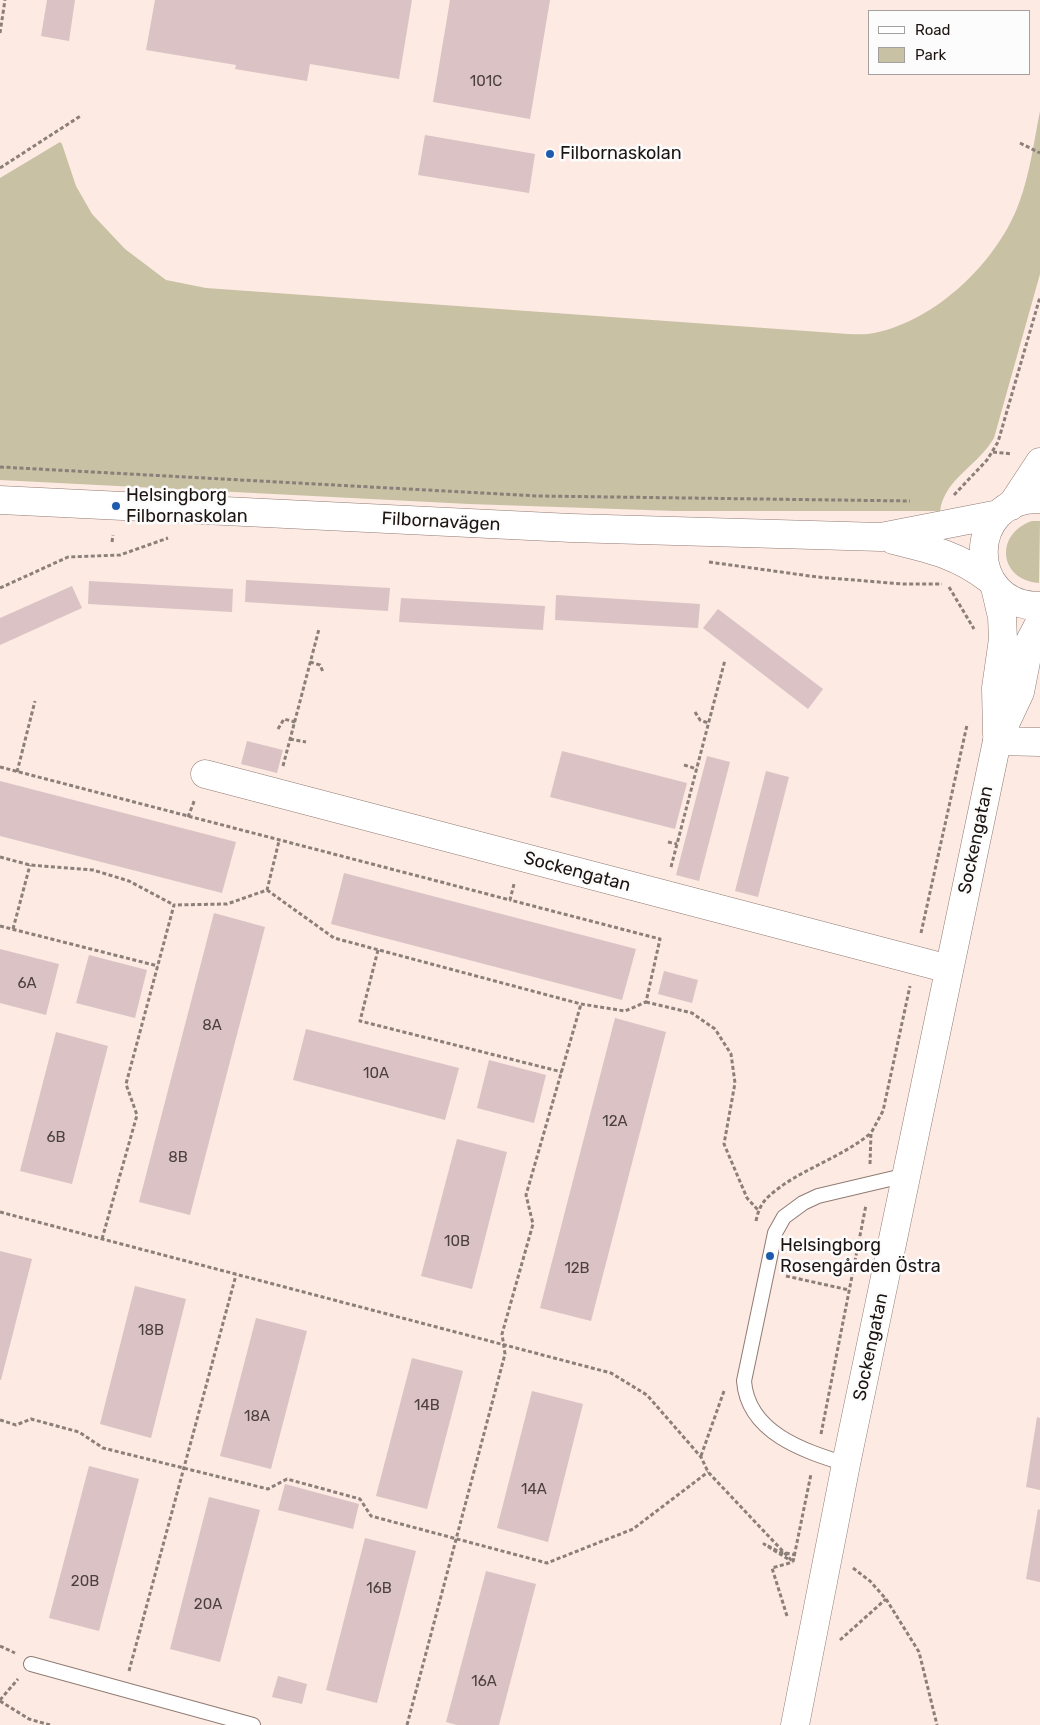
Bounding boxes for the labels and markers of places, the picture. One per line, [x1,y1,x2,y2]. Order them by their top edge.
place label: Filbornaskolan [560,143,682,165]
marker: Filbornaskolan [544,148,556,160]
place label: Helsingborg Filbornaskolan [126,485,248,528]
marker: Helsingborg Filbornaskolan [110,500,122,512]
place label: Helsingborg Rosengården Östra [780,1235,941,1278]
marker: Helsingborg Rosengården Östra [764,1250,776,1262]

